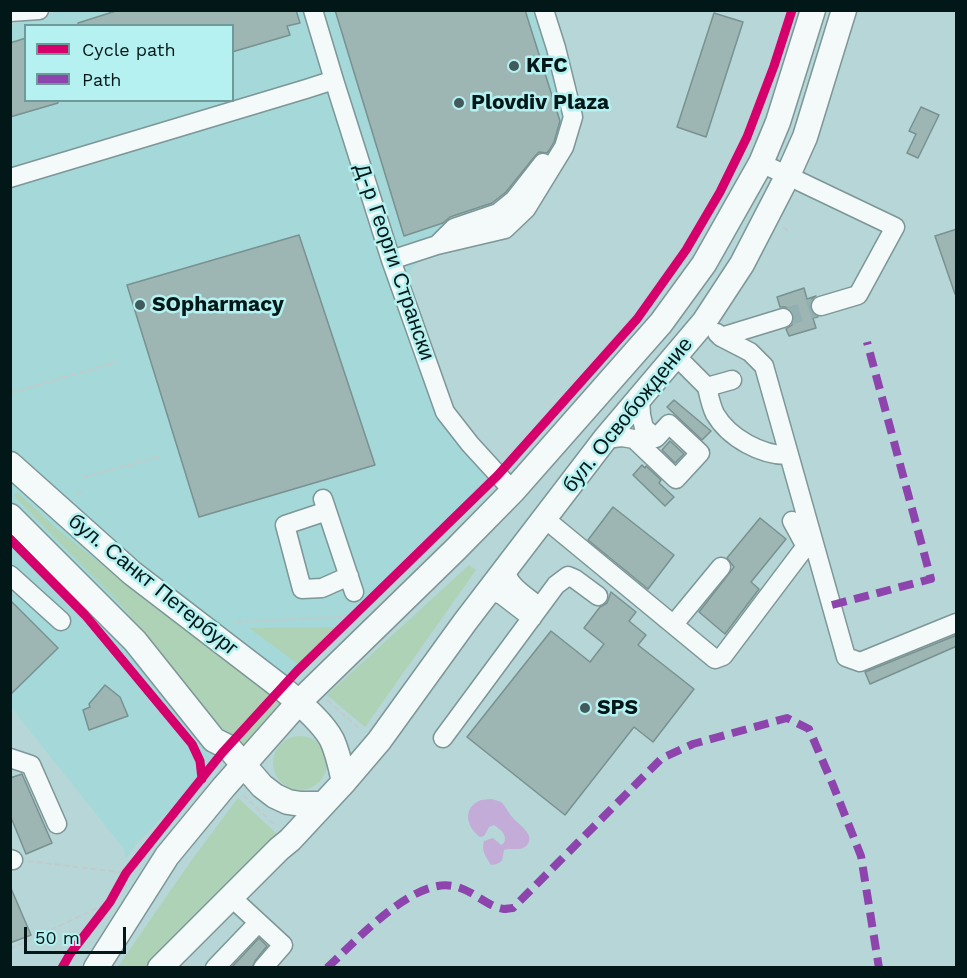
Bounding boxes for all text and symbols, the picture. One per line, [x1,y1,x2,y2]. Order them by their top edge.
legend [24,24,234,102]
text: Cycle path [82,39,176,60]
place label: KFC [526,53,568,79]
marker: KFC [507,59,521,73]
text: Path [82,69,122,90]
place label: Plovdiv Plaza [471,90,609,116]
marker: Plovdiv Plaza [452,96,466,110]
street label: Д-р Георги Странски [348,160,440,364]
place label: SOpharmacy [152,292,284,318]
marker: SOpharmacy [133,298,147,312]
street label: бул. Освобождение [558,332,698,498]
street label: бул. Санкт Петербург [63,509,243,661]
place label: SPS [597,695,638,721]
marker: SPS [578,701,592,715]
scale bar [27,915,129,953]
text: 50 m [35,927,80,948]

